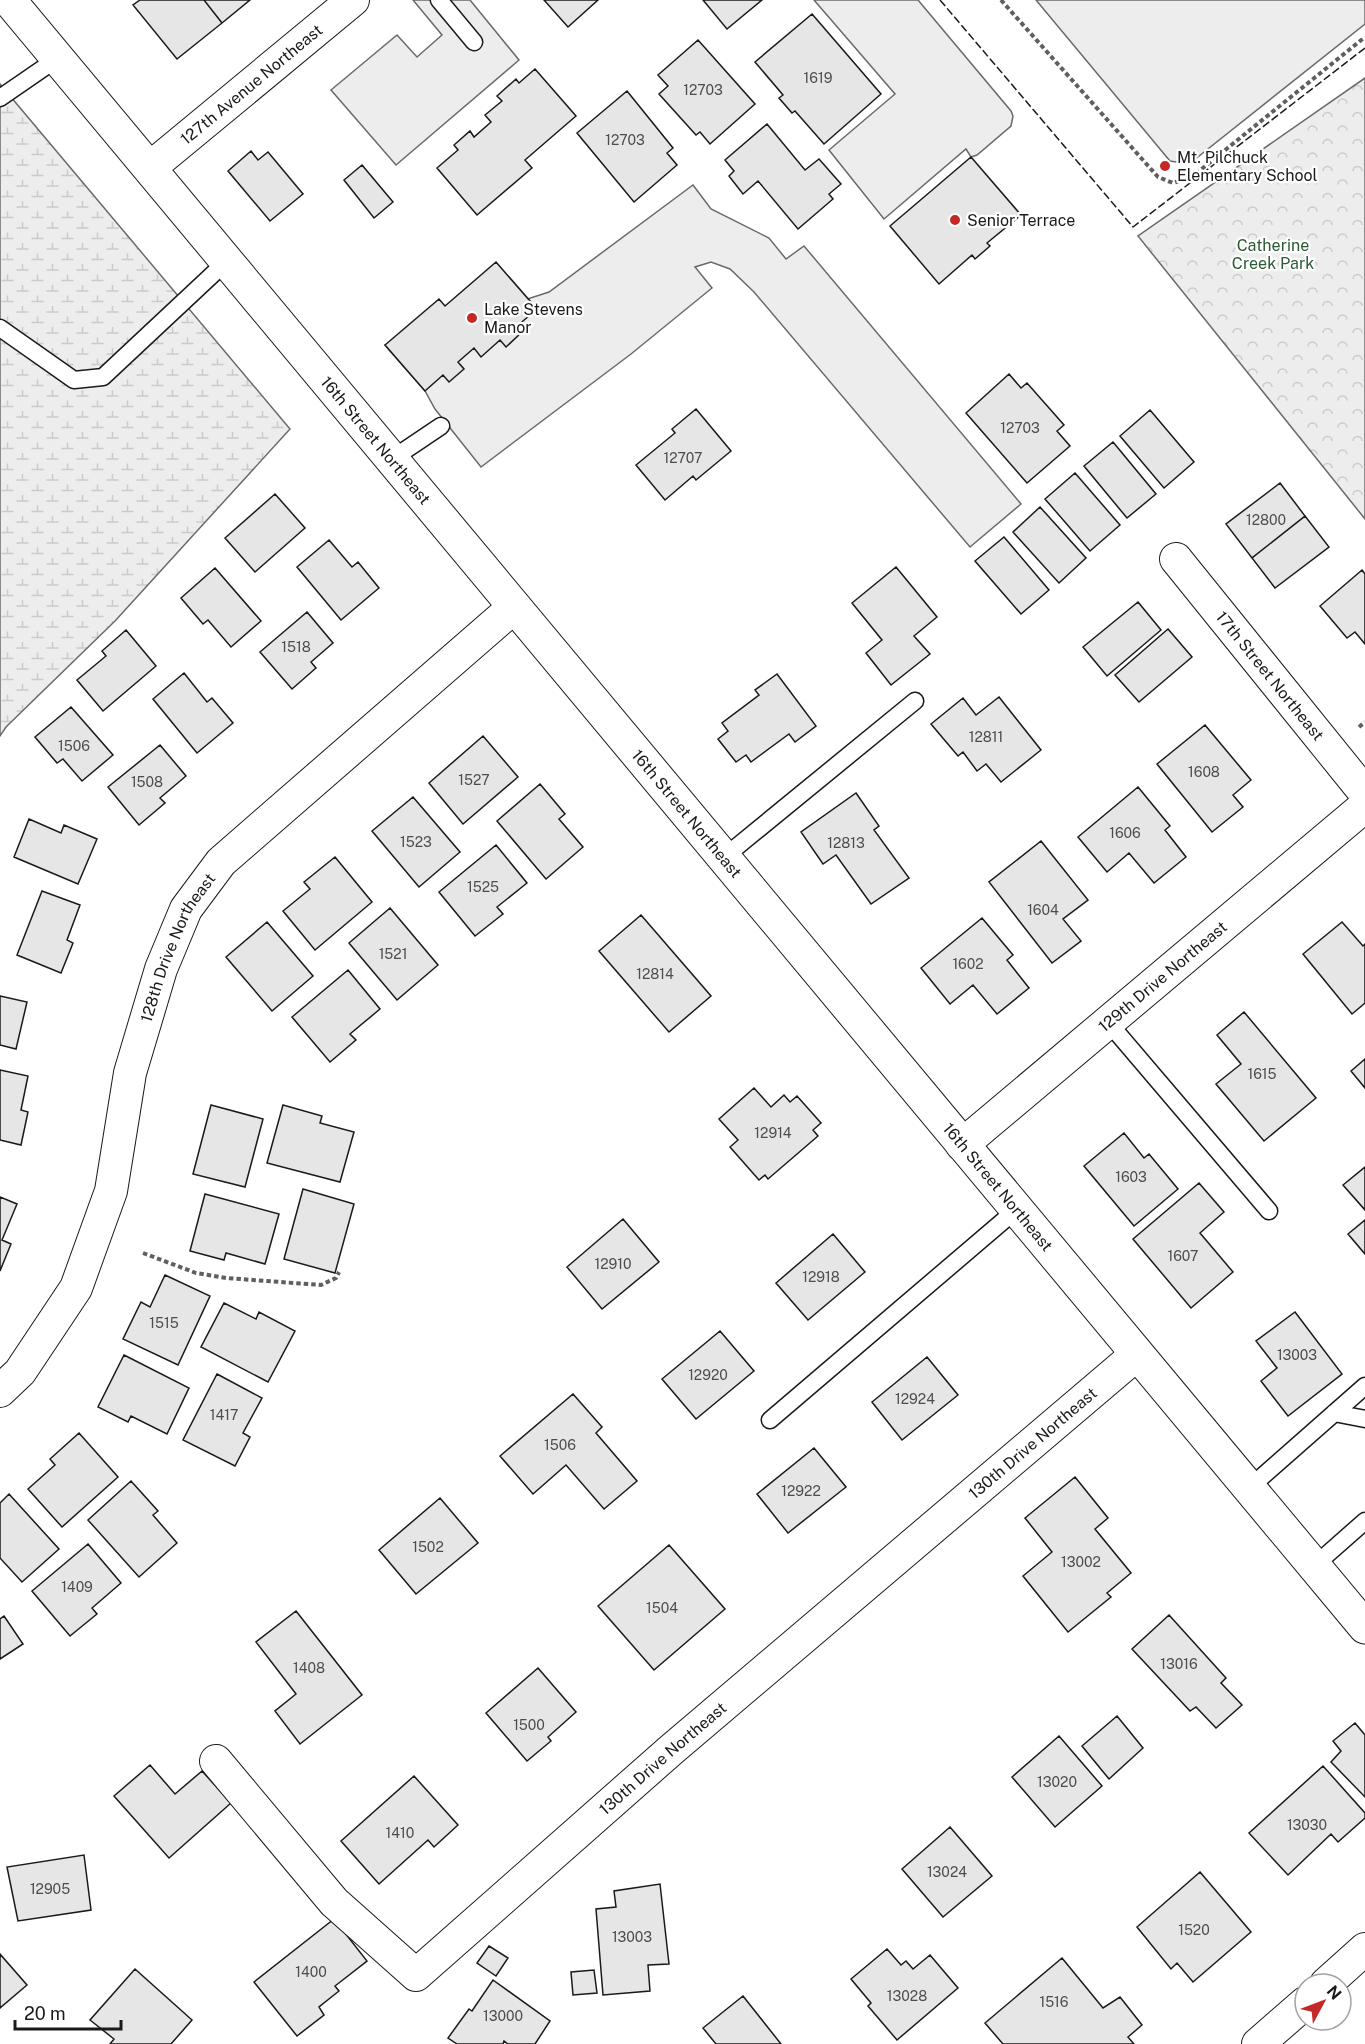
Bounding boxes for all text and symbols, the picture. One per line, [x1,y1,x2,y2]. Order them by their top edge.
street label: 127th Avenue Northeast [176,20,326,148]
house number: 1619 [804,70,833,86]
house number: 12703 [683,82,723,98]
house number: 12703 [605,132,645,148]
place label: Mt. Pilchuck Elementary School [1177,148,1318,185]
marker: Mt. Pilchuck Elementary School [1158,159,1172,173]
place label: Senior Terrace [967,211,1075,230]
marker: Senior Terrace [948,213,962,227]
park label: Catherine Creek Park [1232,236,1314,273]
place label: Lake Stevens Manor [484,300,583,337]
marker: Lake Stevens Manor [465,311,479,325]
street label: 16th Street Northeast [317,372,435,508]
house number: 12703 [1000,420,1040,436]
house number: 12707 [664,450,702,466]
house number: 12800 [1246,512,1286,528]
street label: 17th Street Northeast [1212,607,1328,744]
house number: 1518 [281,639,311,655]
house number: 12811 [969,729,1003,745]
house number: 1506 [58,738,90,754]
street label: 16th Street Northeast [628,746,746,881]
house number: 1608 [1188,764,1220,780]
house number: 1527 [458,772,490,788]
house number: 1508 [131,774,163,790]
house number: 1606 [1109,825,1141,841]
house number: 1523 [400,834,432,850]
house number: 12813 [827,835,865,851]
street label: 128th Drive Northeast [136,869,219,1024]
house number: 1525 [467,879,499,895]
house number: 1604 [1027,902,1059,918]
street label: 129th Drive Northeast [1094,917,1231,1036]
house number: 1521 [379,946,407,962]
house number: 1602 [952,956,984,972]
house number: 12814 [636,966,674,982]
house number: 1615 [1247,1066,1277,1082]
street label: 16th Street Northeast [939,1119,1057,1255]
house number: 12914 [754,1125,792,1141]
house number: 1603 [1115,1169,1147,1185]
house number: 1607 [1167,1248,1199,1264]
house number: 12910 [594,1256,632,1272]
house number: 12918 [802,1269,840,1285]
house number: 1515 [149,1315,179,1331]
house number: 13003 [1277,1347,1317,1363]
house number: 12920 [688,1367,728,1383]
street label: 130th Drive Northeast [965,1383,1100,1503]
house number: 12924 [895,1391,935,1407]
house number: 1417 [210,1407,238,1423]
house number: 1506 [544,1437,576,1453]
house number: 12922 [781,1483,821,1499]
house number: 1502 [412,1539,444,1555]
house number: 13002 [1061,1554,1101,1570]
house number: 1409 [61,1579,93,1595]
house number: 1504 [646,1600,678,1616]
house number: 13016 [1160,1656,1198,1672]
house number: 1408 [293,1660,325,1676]
street label: 130th Drive Northeast [595,1698,730,1819]
house number: 1500 [513,1717,545,1733]
house number: 13020 [1037,1774,1077,1790]
house number: 13030 [1287,1817,1327,1833]
house number: 1410 [386,1825,414,1841]
house number: 13024 [927,1864,967,1880]
house number: 12905 [30,1881,70,1897]
house number: 1520 [1178,1922,1210,1938]
house number: 13003 [612,1929,652,1945]
house number: 1400 [295,1964,327,1980]
north arrow [1293,1972,1353,2032]
text: N [1323,1982,1345,2003]
house number: 13028 [887,1988,927,2004]
scale bar [15,1993,122,2031]
house number: 1516 [1039,1994,1069,2010]
text: 20 m [24,2003,66,2024]
house number: 13000 [483,2008,523,2024]

